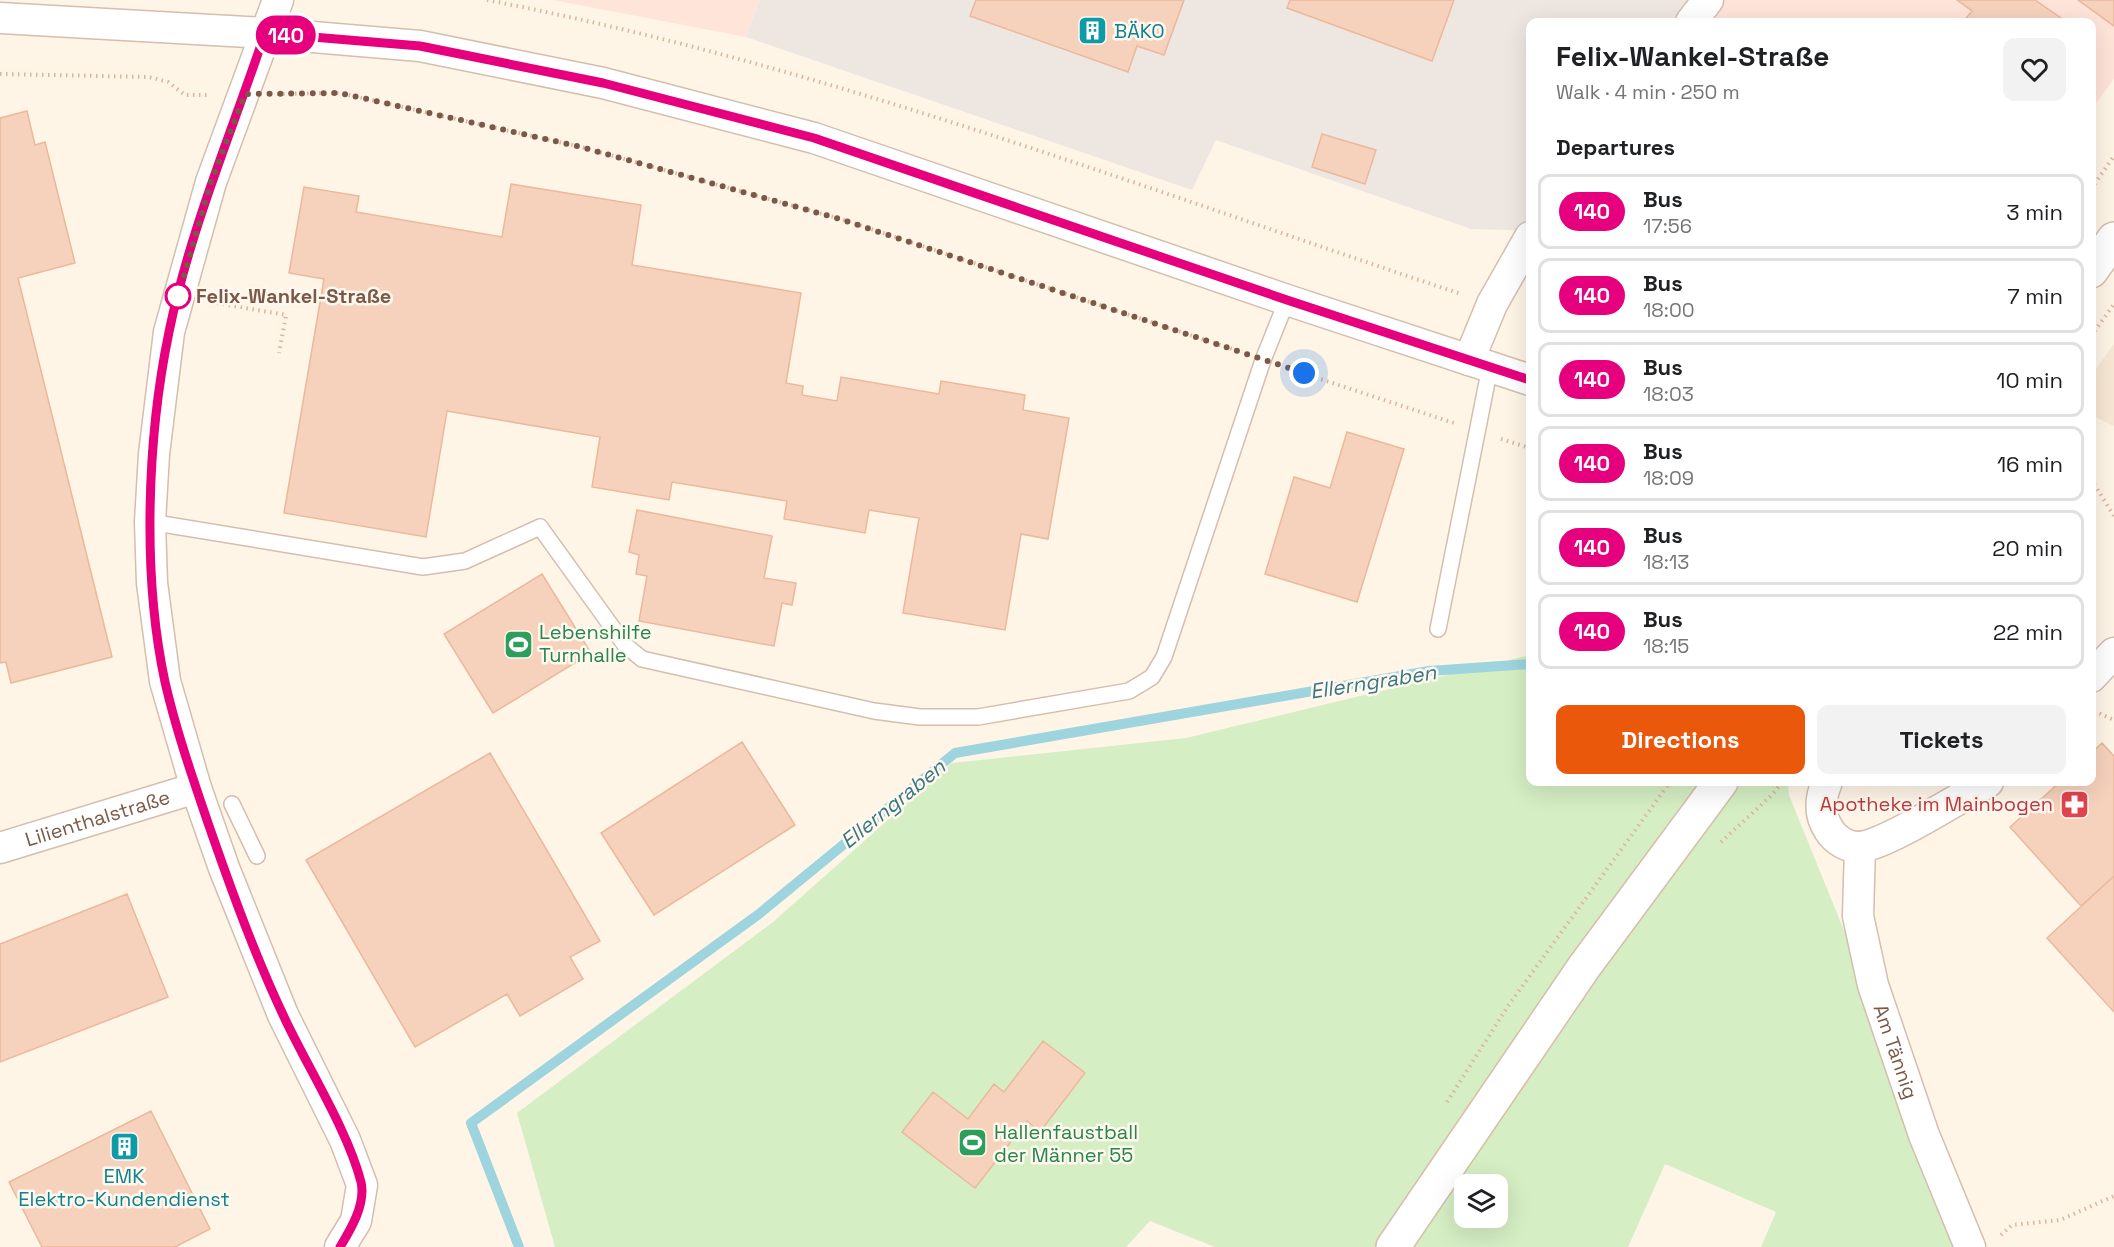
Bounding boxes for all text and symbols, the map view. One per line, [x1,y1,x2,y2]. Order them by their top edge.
line badge: 140 [252,15,320,54]
building icon: BÄKO [1077,15,1109,47]
place label: BÄKO [1114,18,1165,44]
text: 140 [268,22,304,49]
text: Felix-Wankel-Straße [1556,38,1829,74]
button: heart [2003,38,2066,101]
text: Walk · 4 min · 250 m [1556,79,1740,105]
text: Departures [1556,133,1675,161]
text: Bus [1643,185,1683,213]
text: 140 [1574,198,1610,225]
text: 3 min [2006,198,2063,226]
text: 17:56 [1643,213,1692,239]
text: Bus [1643,269,1683,297]
text: 140 [1574,282,1610,309]
text: 7 min [2007,282,2063,310]
marker: Felix-Wankel-Straße [165,283,191,309]
place label: Felix-Wankel-Straße [196,283,391,309]
text: 18:00 [1643,297,1695,323]
text: Bus [1643,353,1683,381]
your location [1289,358,1319,388]
text: 140 [1574,366,1610,393]
text: 10 min [1996,366,2063,394]
text: 18:03 [1643,381,1694,407]
text: Bus [1643,437,1683,465]
text: 140 [1574,450,1610,477]
text: 16 min [1997,450,2063,478]
text: 18:09 [1643,465,1694,491]
text: Bus [1643,521,1683,549]
text: 140 [1574,534,1610,561]
text: 20 min [1992,534,2063,562]
text: 18:13 [1643,549,1689,575]
text: Bus [1643,605,1683,633]
text: 140 [1574,618,1610,645]
text: 22 min [1993,618,2063,646]
place label: Lebenshilfe Turnhalle [539,619,651,668]
sports icon: Lebenshilfe Turnhalle [502,628,534,660]
text: 18:15 [1643,633,1689,659]
water label: Ellerngraben [1308,658,1439,705]
button: Directions [1556,705,1805,774]
button: Tickets [1817,705,2066,774]
water label: Ellerngraben [835,752,952,854]
street label: Lilienthalstraße [22,784,173,853]
pharmacy icon: Apotheke im Mainbogen [2058,788,2090,820]
place label: Apotheke im Mainbogen [1820,791,2053,817]
street label: Am Tännig [1868,1001,1924,1102]
place label: Hallenfaustball der Männer 55 [994,1119,1138,1168]
sports icon: Hallenfaustball der Männer 55 [957,1127,989,1159]
building icon: EMK Elektro-Kundendienst [108,1130,140,1162]
place label: EMK Elektro-Kundendienst [18,1163,230,1212]
map controls [1454,1174,1508,1228]
button: layers [1454,1174,1508,1228]

